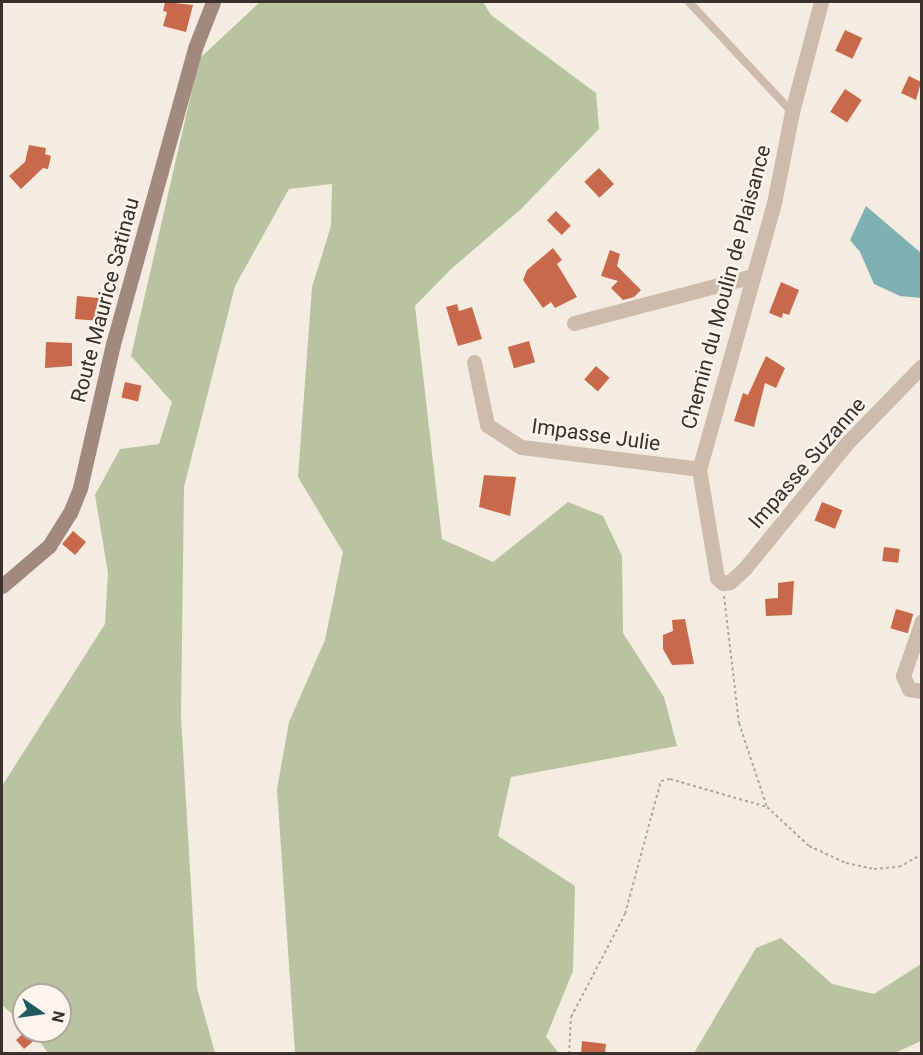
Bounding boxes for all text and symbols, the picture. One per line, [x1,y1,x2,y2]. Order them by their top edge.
street label: Chemin du Moulin de Plaisance [676,142,776,432]
street label: Route Maurice Satinau [66,195,144,405]
street label: Impasse Suzanne [743,392,871,534]
street label: Impasse Julie [530,413,662,457]
north arrow [12,983,72,1043]
text: N [48,1009,69,1024]

